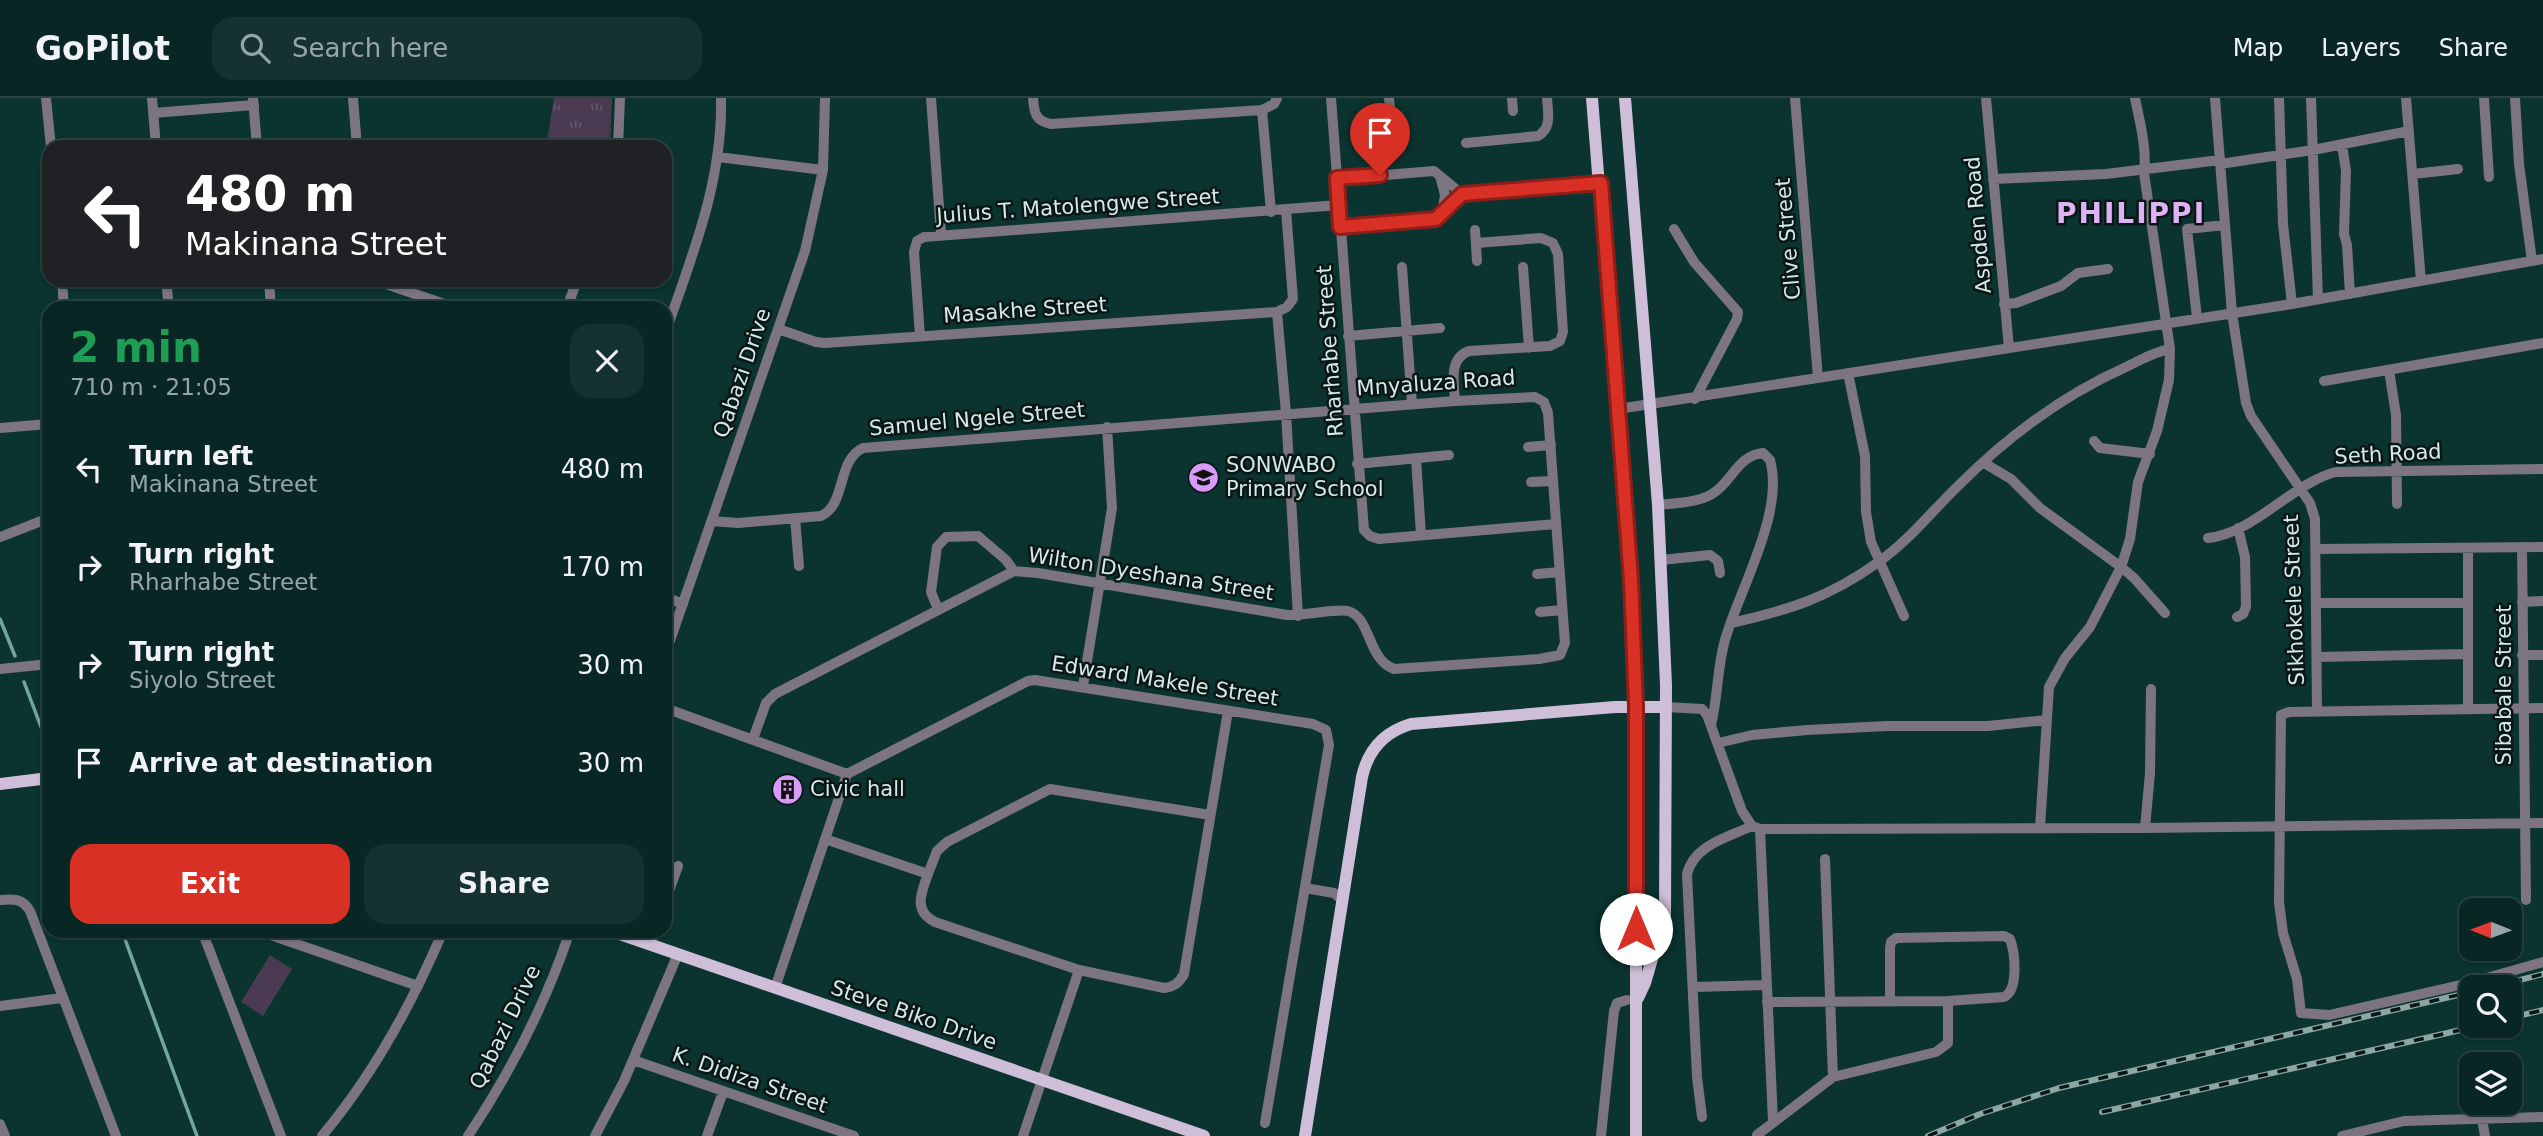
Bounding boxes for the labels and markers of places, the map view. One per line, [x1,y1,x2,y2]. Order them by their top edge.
pin [1350,103,1410,175]
place label: SONWABO Primary School [1226,453,1384,501]
school or university icon: SONWABO Primary School [1186,460,1220,494]
building icon: Civic hall [770,772,804,806]
place label: Civic hall [810,777,905,801]

